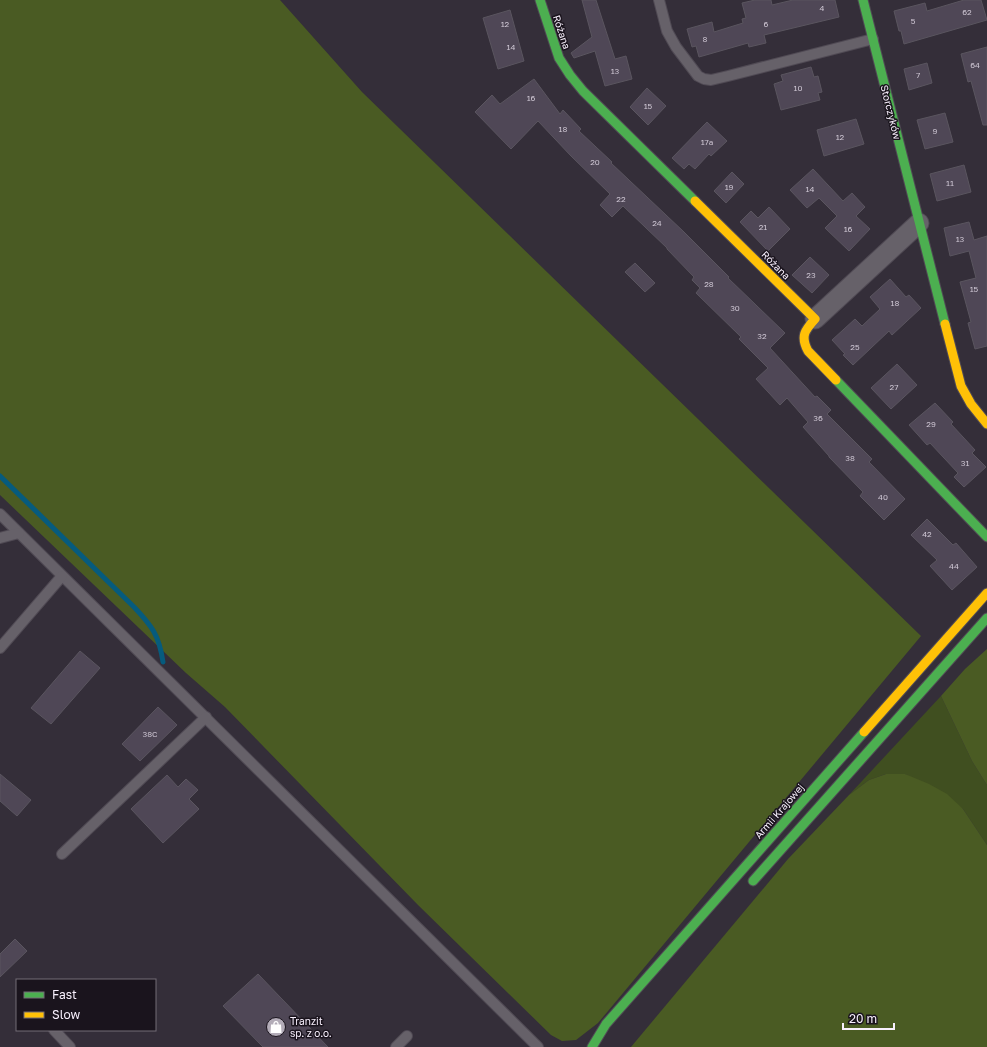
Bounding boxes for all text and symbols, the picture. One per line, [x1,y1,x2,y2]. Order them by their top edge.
house number: 4 [820,3,825,13]
house number: 62 [962,7,972,17]
street label: Różana [551,13,573,51]
house number: 5 [911,16,916,26]
house number: 12 [501,19,510,29]
house number: 6 [764,19,769,29]
house number: 8 [703,34,708,44]
house number: 14 [507,42,515,52]
house number: 64 [970,60,980,70]
house number: 13 [611,66,620,76]
house number: 7 [916,70,920,80]
house number: 10 [794,83,802,93]
street label: Storczyków [878,84,904,140]
house number: 16 [527,93,536,103]
house number: 15 [644,101,653,111]
house number: 18 [559,124,567,134]
house number: 9 [933,126,938,136]
house number: 12 [836,132,845,142]
house number: 17a [701,137,713,147]
house number: 20 [590,157,600,167]
house number: 11 [946,178,954,188]
house number: 19 [725,182,734,192]
house number: 14 [806,184,814,194]
house number: 22 [616,194,626,204]
house number: 24 [652,218,662,228]
house number: 21 [759,222,767,232]
house number: 16 [844,224,853,234]
house number: 13 [956,234,965,244]
street label: Różana [759,248,793,282]
house number: 23 [806,270,816,280]
house number: 28 [704,279,714,289]
house number: 15 [970,284,979,294]
house number: 18 [891,298,899,308]
house number: 30 [730,303,740,313]
house number: 32 [757,331,767,341]
house number: 25 [850,342,860,352]
house number: 27 [890,382,898,392]
house number: 36 [813,413,823,423]
house number: 29 [926,419,936,429]
house number: 38 [845,453,855,463]
house number: 31 [961,458,969,468]
house number: 40 [878,492,888,502]
house number: 42 [922,529,932,539]
house number: 44 [949,561,959,571]
house number: 38C [143,729,158,739]
street label: Armii Krajowej [752,781,806,841]
legend [16,979,156,1031]
text: Fast [52,987,77,1002]
scale bar [843,1005,894,1031]
text: Slow [52,1007,80,1022]
text: 20 m [849,1011,877,1026]
place label: Tranzit sp. z o.o. [290,1015,332,1039]
shop icon: Tranzit sp. z o.o. [265,1016,287,1038]

